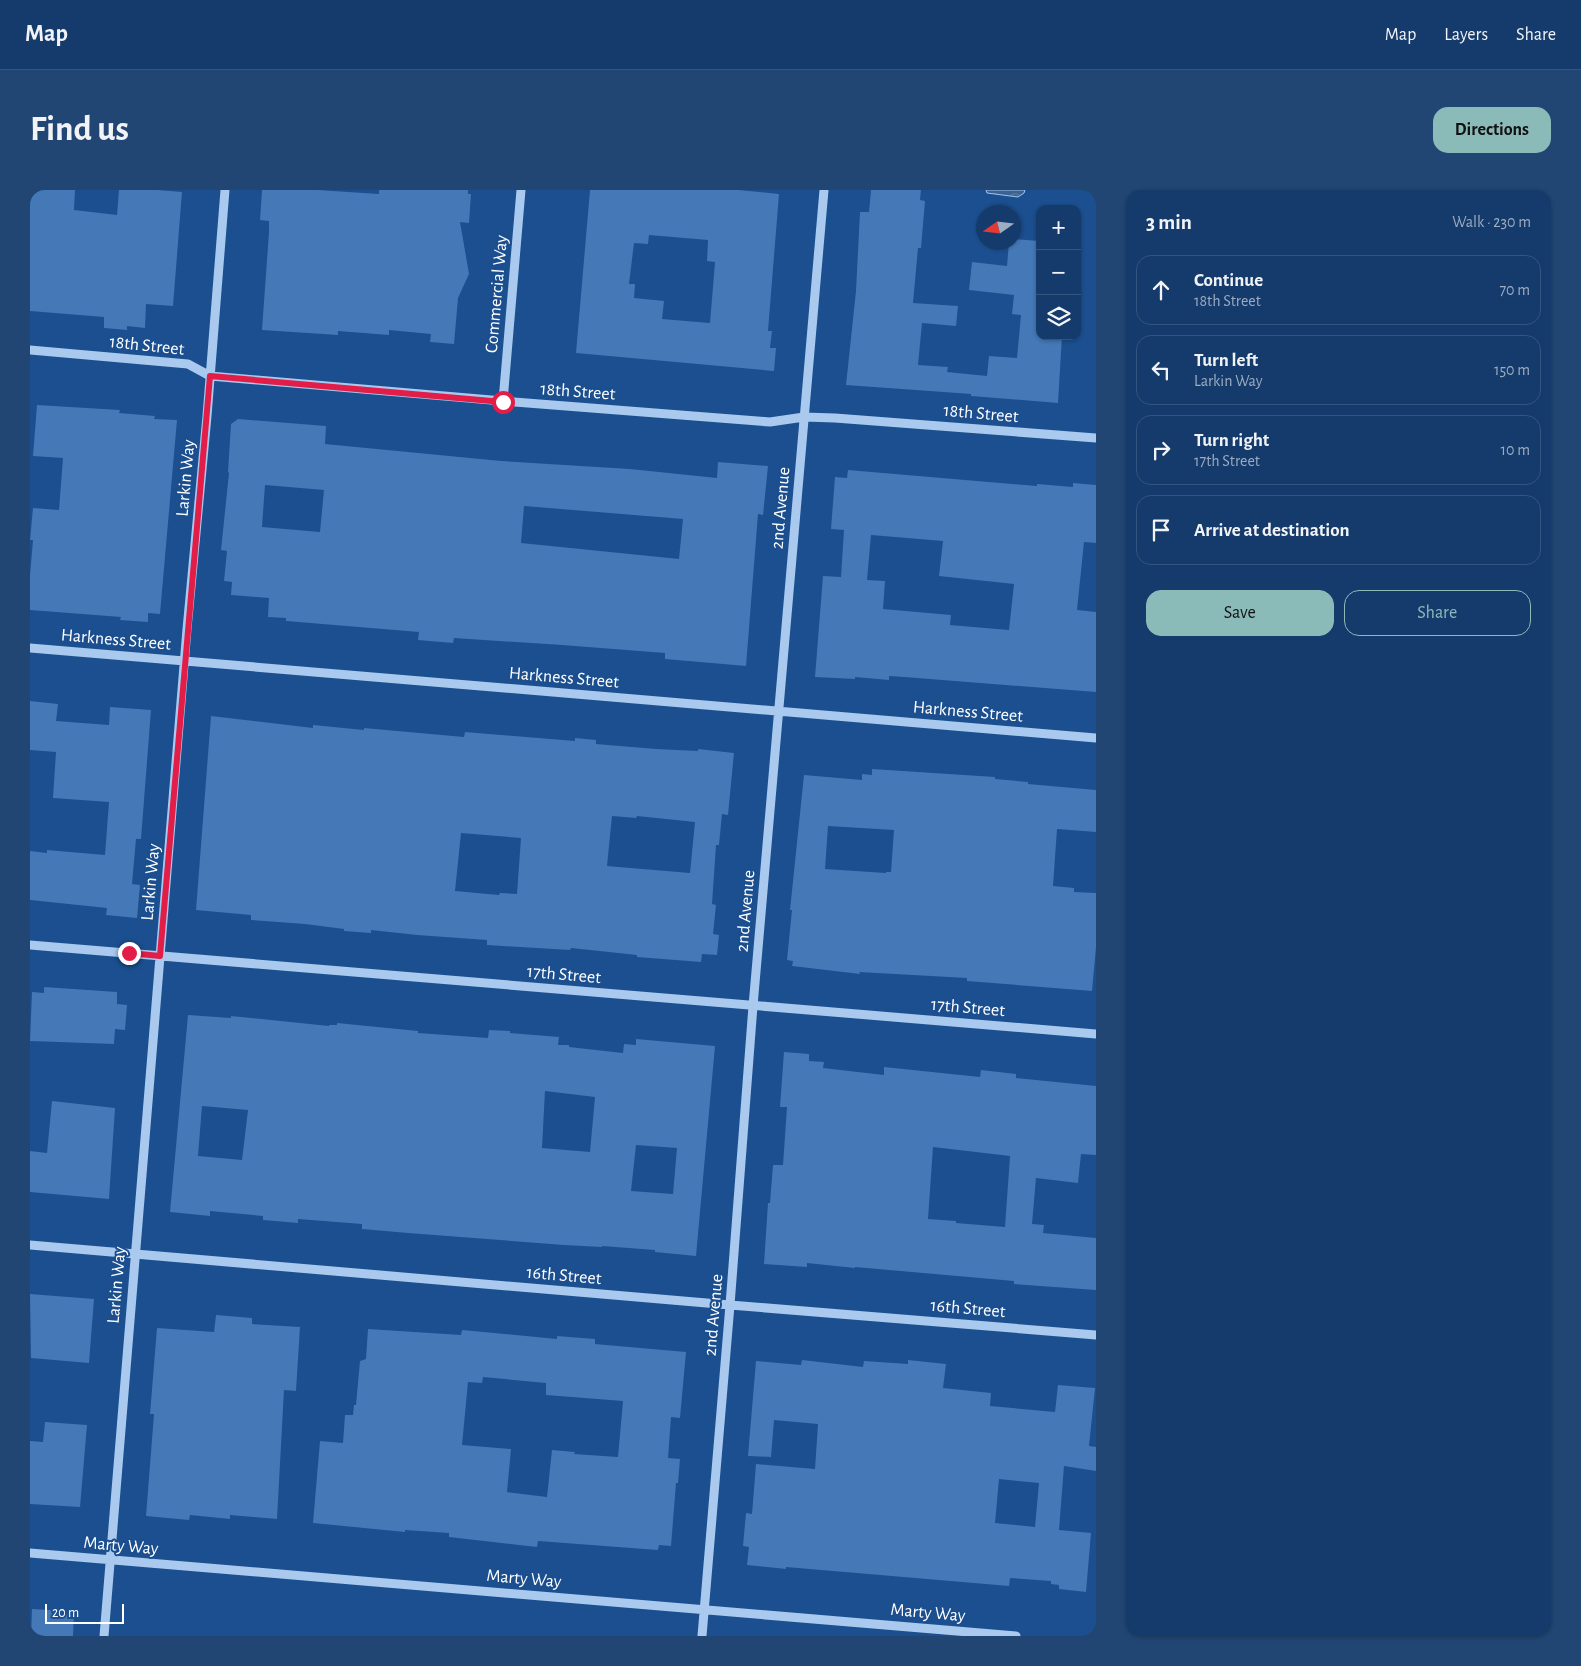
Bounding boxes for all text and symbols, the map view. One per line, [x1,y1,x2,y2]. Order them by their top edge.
text: Map [25,22,68,46]
text: Map [1385,26,1416,44]
text: Layers [1444,26,1488,44]
text: Share [1516,26,1556,44]
button: Directions [1433,107,1551,153]
text: Find us [30,112,129,147]
north arrow [976,205,1021,250]
map controls [1036,205,1081,340]
button: + [1036,205,1081,250]
text: 3 min [1146,212,1192,233]
text: Walk · 230 m [1452,214,1531,230]
street label: Commercial Way [483,234,511,354]
button: − [1036,250,1081,295]
text: Continue [1194,271,1263,290]
icon: ahead [1147,276,1175,304]
text: 70 m [1499,282,1530,298]
text: 18th Street [1194,293,1261,309]
button: layers [1036,295,1081,340]
street label: 18th Street [109,333,185,359]
text: Turn left [1194,351,1258,370]
icon: left [1147,356,1175,384]
text: 150 m [1494,362,1530,378]
text: Larkin Way [1194,373,1263,389]
street label: 18th Street [540,380,616,404]
route start [492,391,515,414]
street label: 18th Street [943,402,1019,426]
text: Turn right [1194,431,1269,450]
icon: right [1147,436,1175,464]
street label: Larkin Way [174,439,198,517]
text: 10 m [1501,442,1530,458]
text: 17th Street [1194,453,1260,469]
street label: 2nd Avenue [768,466,794,550]
icon: arrive [1147,516,1175,544]
text: Arrive at destination [1194,521,1350,540]
button: Save [1146,590,1334,636]
button: Share [1344,590,1531,636]
street label: Harkness Street [60,626,172,654]
street label: Harkness Street [508,664,620,692]
street label: Harkness Street [912,698,1024,726]
street label: Larkin Way [139,843,163,921]
street label: 2nd Avenue [733,869,759,953]
route end [118,942,141,965]
street label: 17th Street [526,963,602,987]
street label: 17th Street [930,996,1006,1020]
street label: Larkin Way [105,1246,129,1324]
street label: 16th Street [526,1264,602,1288]
street label: 2nd Avenue [701,1273,727,1357]
street label: 16th Street [930,1297,1006,1321]
street label: Marty Way [83,1534,159,1558]
street label: Marty Way [486,1567,562,1591]
scale bar [45,1601,124,1624]
street label: Marty Way [890,1601,966,1625]
text: 20 m [52,1606,79,1620]

